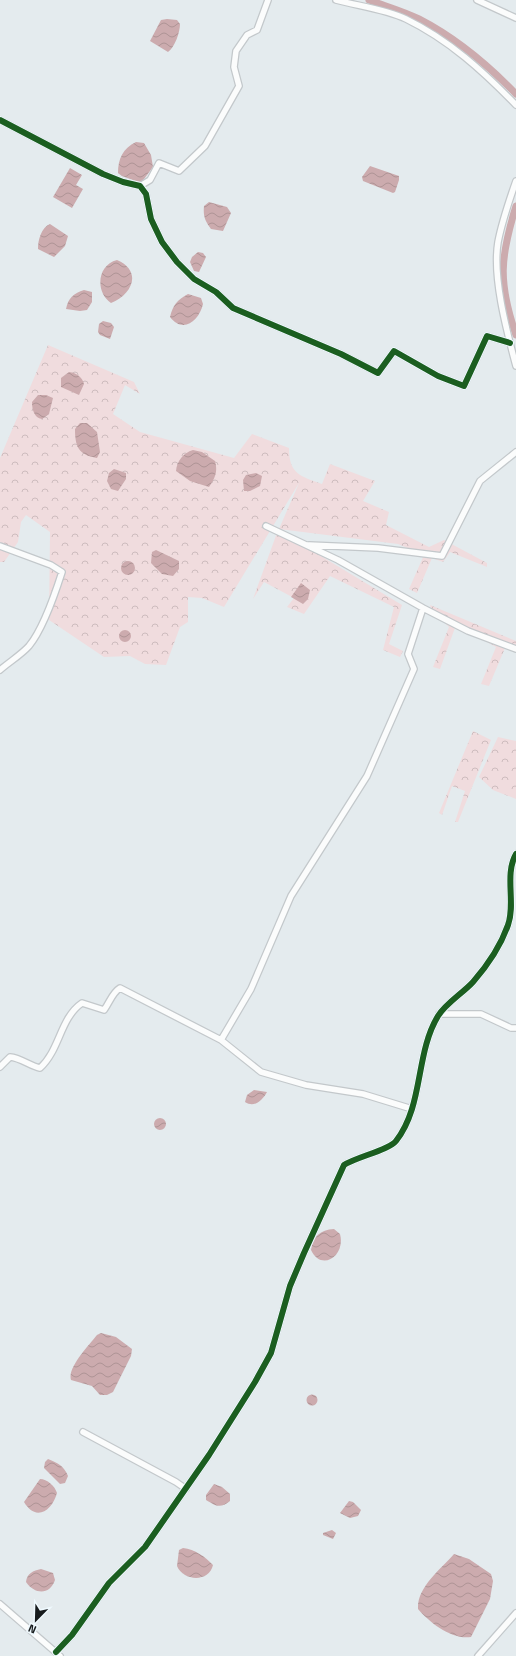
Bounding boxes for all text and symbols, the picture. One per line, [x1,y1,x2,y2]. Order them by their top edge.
north arrow [16,1600,56,1640]
text: N [25,1620,39,1638]

